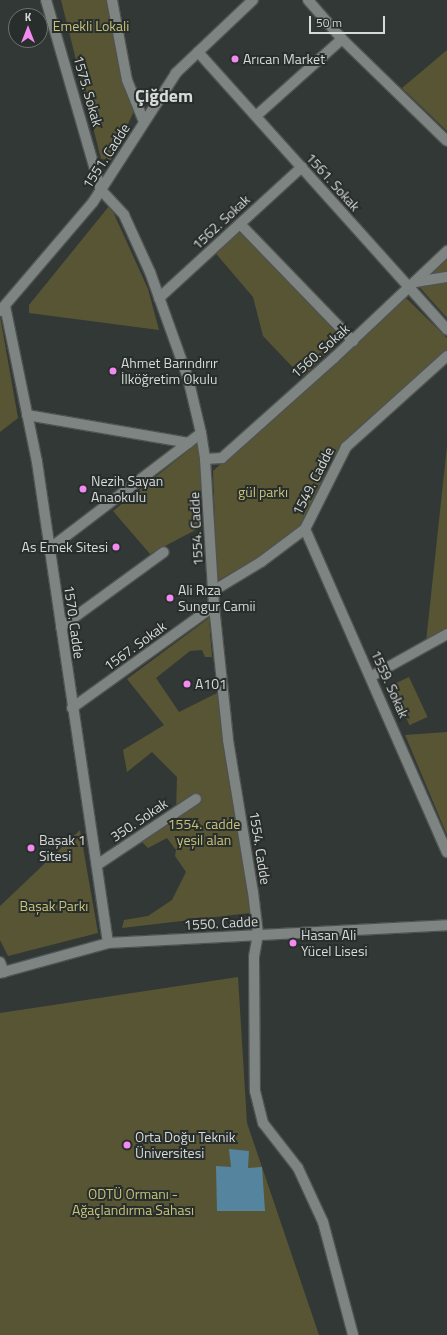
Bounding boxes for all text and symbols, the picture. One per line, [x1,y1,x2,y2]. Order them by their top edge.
north arrow [8,8,48,48]
scale bar [311,8,387,34]
text: K [25,9,31,25]
text: 50 m [316,13,342,32]
park label: Emekli Lokali [53,18,129,34]
place label: Arıcan Market [243,51,325,67]
street label: 1575. Sokak [70,54,106,128]
marker: Arıcan Market [230,54,240,64]
district label: Çiğdem [135,85,193,107]
street label: 1551. Cadde [79,120,133,192]
street label: 1561. Sokak [302,149,364,215]
street label: 1562. Sokak [189,191,253,253]
street label: 1560. Sokak [287,320,353,382]
place label: Ahmet Barındırır İlköğretim Okulu [121,355,218,388]
marker: Ahmet Barındırır İlköğretim Okulu [108,366,118,376]
street label: 1549. Cadde [289,444,337,518]
place label: Nezih Sayan Anaokulu [91,473,163,506]
marker: Nezih Sayan Anaokulu [78,484,88,494]
park label: gül parkı [238,484,288,500]
street label: 1554. Cadde [186,492,206,566]
place label: As Emek Sitesi [22,539,108,555]
marker: As Emek Sitesi [111,542,121,552]
place label: Ali Rıza Sungur Camii [178,582,256,614]
street label: 1570. Cadde [61,584,87,660]
marker: Ali Rıza Sungur Camii [165,593,175,603]
street label: 1567. Sokak [101,618,169,674]
street label: 1559. Sokak [368,647,412,721]
place label: A101 [195,676,227,692]
marker: A101 [182,679,192,689]
street label: 350. Sokak [107,795,171,845]
street label: 1554. Cadde [246,810,274,886]
park label: 1554. cadde yeşil alan [168,816,240,848]
place label: Başak 1 Sitesi [39,832,86,864]
marker: Başak 1 Sitesi [26,843,36,853]
park label: Başak Parkı [20,898,88,914]
street label: 1550. Cadde [184,913,258,933]
place label: Hasan Ali Yücel Lisesi [301,927,367,960]
marker: Hasan Ali Yücel Lisesi [288,938,298,948]
place label: Orta Doğu Teknik Üniversitesi [135,1129,235,1162]
marker: Orta Doğu Teknik Üniversitesi [122,1140,132,1150]
park label: ODTÜ Ormanı - Ağaçlandırma Sahası [72,1186,194,1218]

